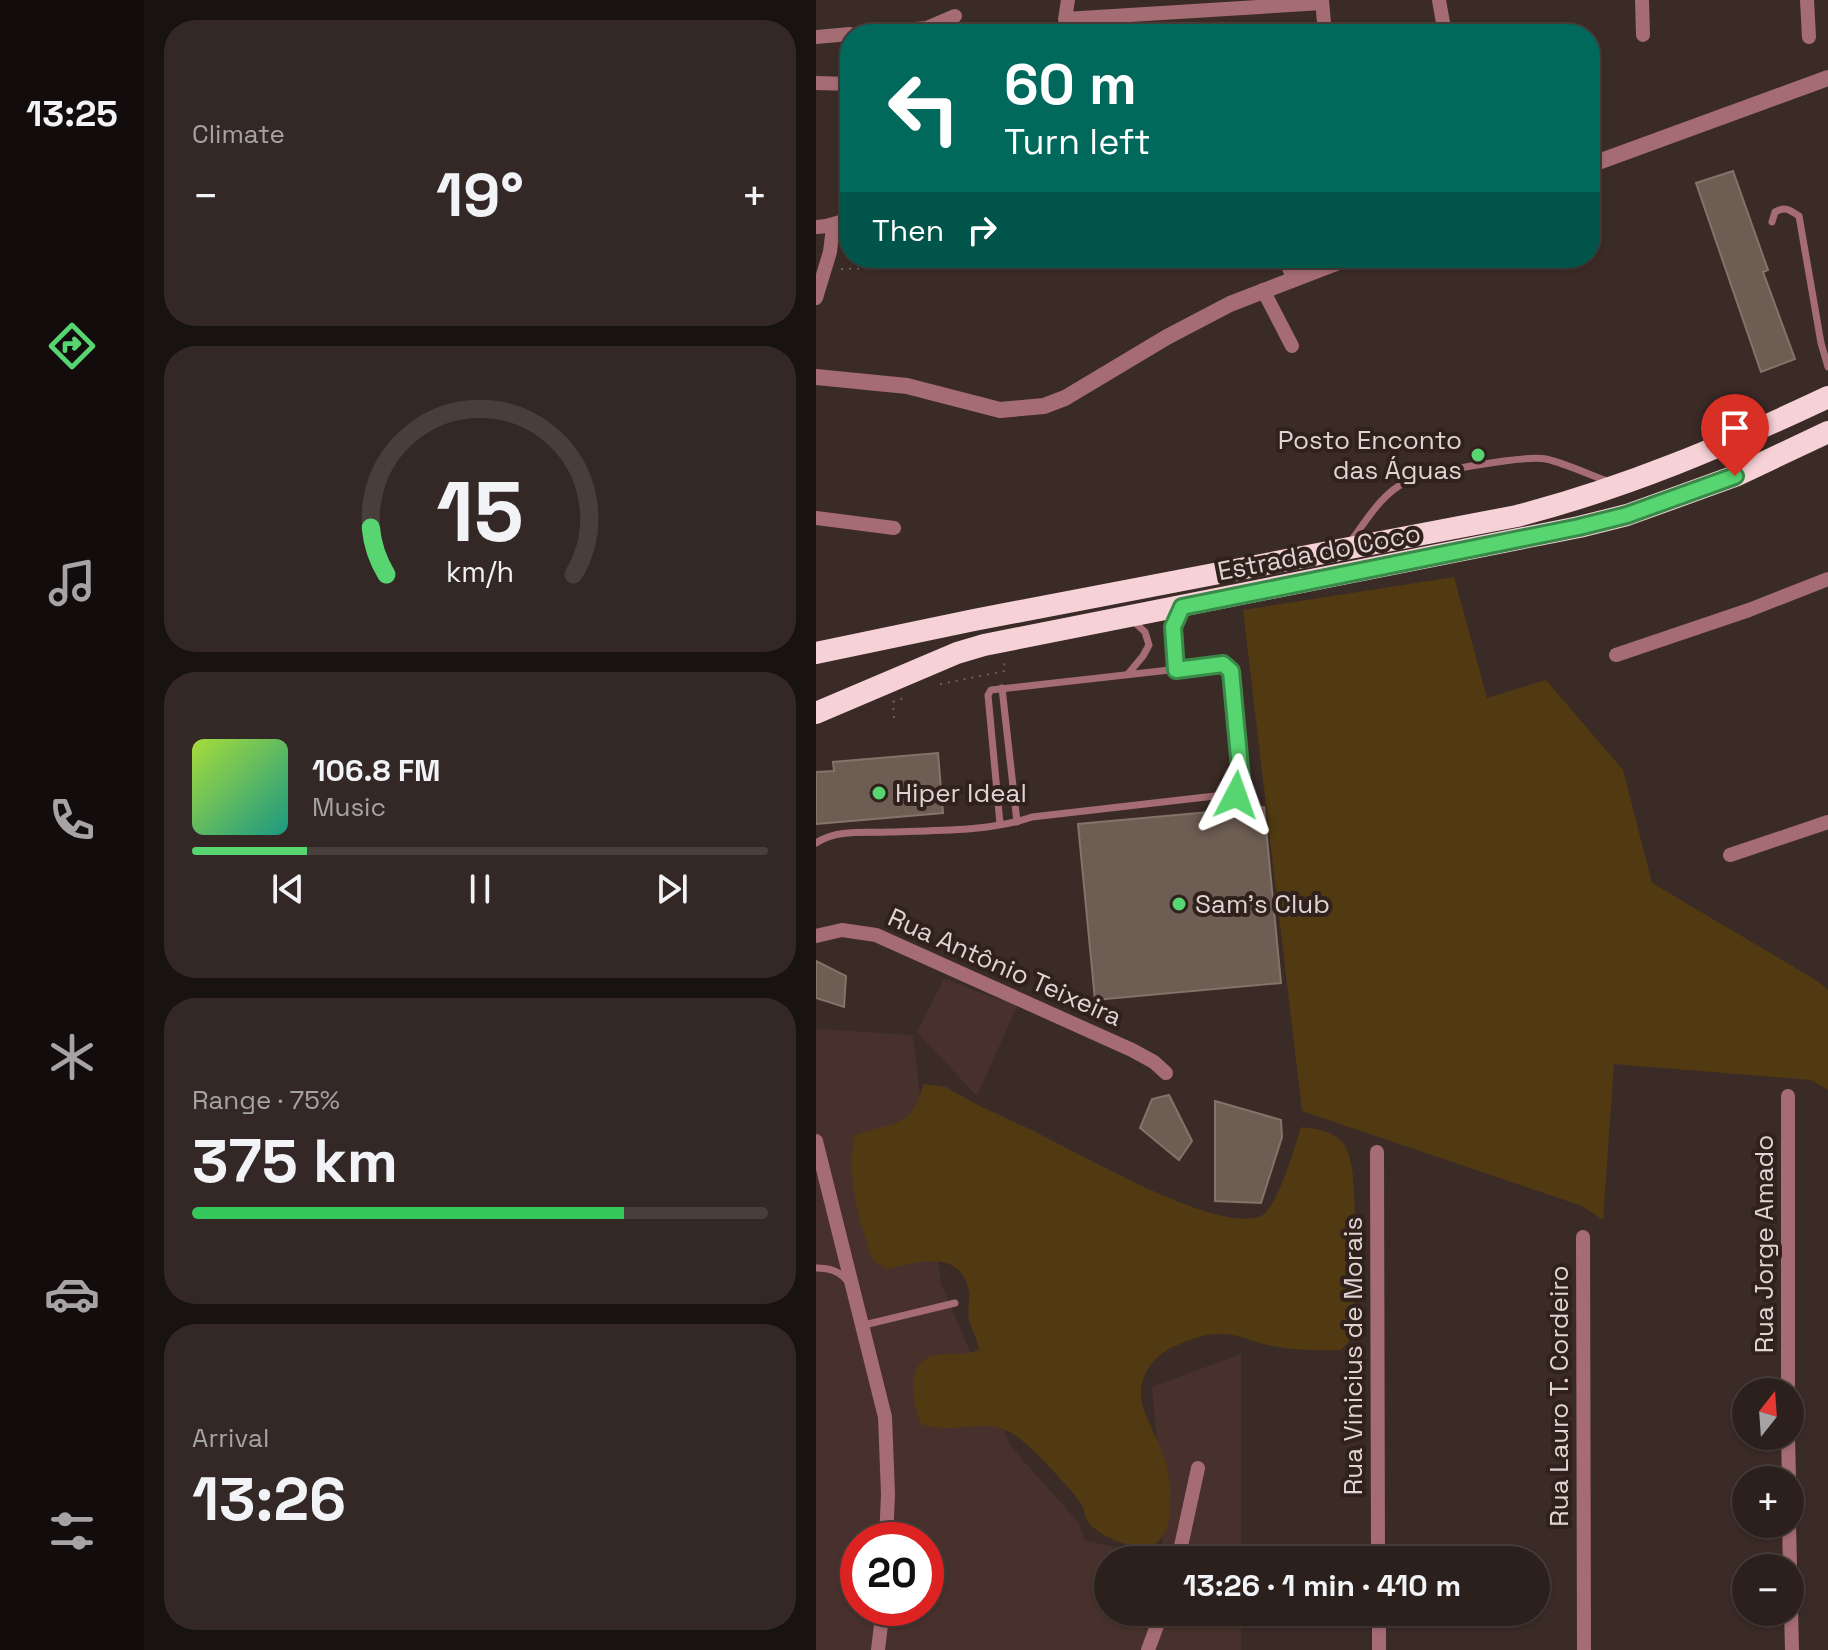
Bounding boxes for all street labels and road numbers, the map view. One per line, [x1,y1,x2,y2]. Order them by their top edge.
street label: Estrada do Coco [1215,516,1423,588]
street label: Rua Antônio Teixeira [883,900,1127,1034]
street label: Rua Jorge Amado [1747,1135,1781,1353]
street label: Rua Vinicius de Morais [1336,1217,1370,1495]
street label: Rua Lauro T. Cordeiro [1542,1265,1576,1527]

